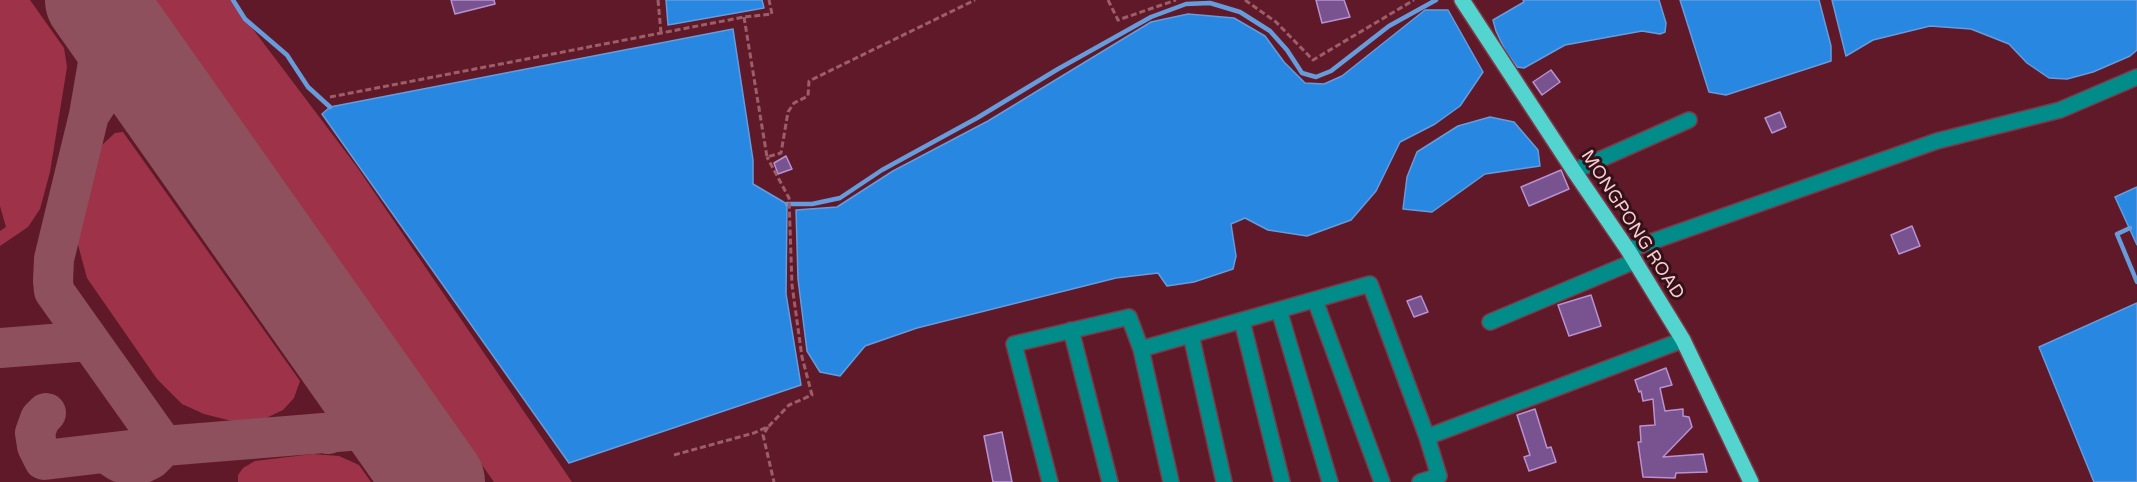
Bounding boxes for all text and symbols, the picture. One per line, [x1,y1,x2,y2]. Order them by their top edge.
street label: MONGPONG ROAD [1576,146,1688,304]

